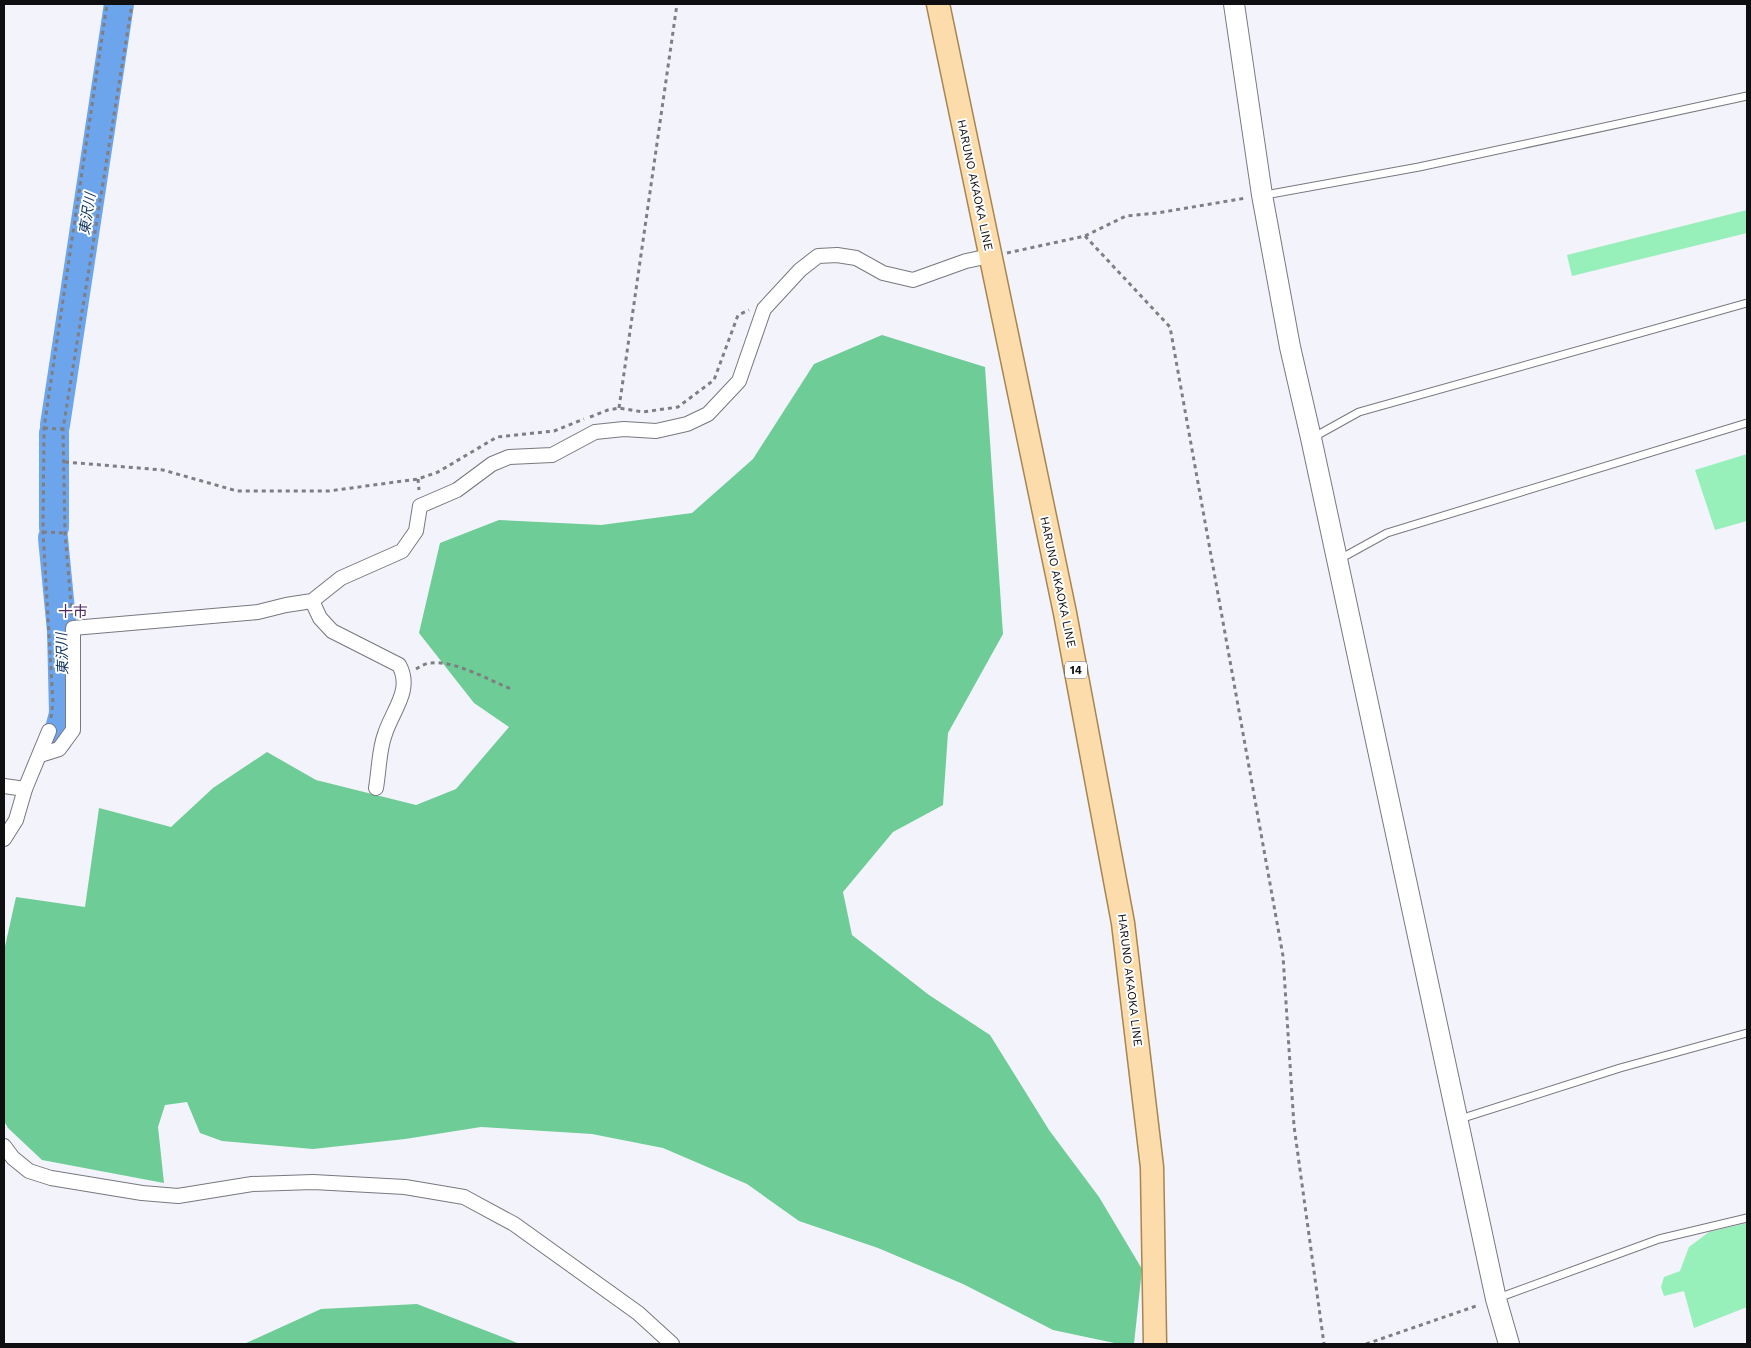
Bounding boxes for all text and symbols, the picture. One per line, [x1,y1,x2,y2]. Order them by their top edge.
street label: HARUNO AKAOKA LINE [954,118,996,252]
water label: 東沢川 [76,190,98,236]
street label: HARUNO AKAOKA LINE [1037,515,1079,649]
district label: 十市 [58,603,88,621]
water label: 東沢川 [53,631,71,675]
road number: 14 [1065,662,1087,678]
street label: HARUNO AKAOKA LINE [1115,913,1145,1048]

